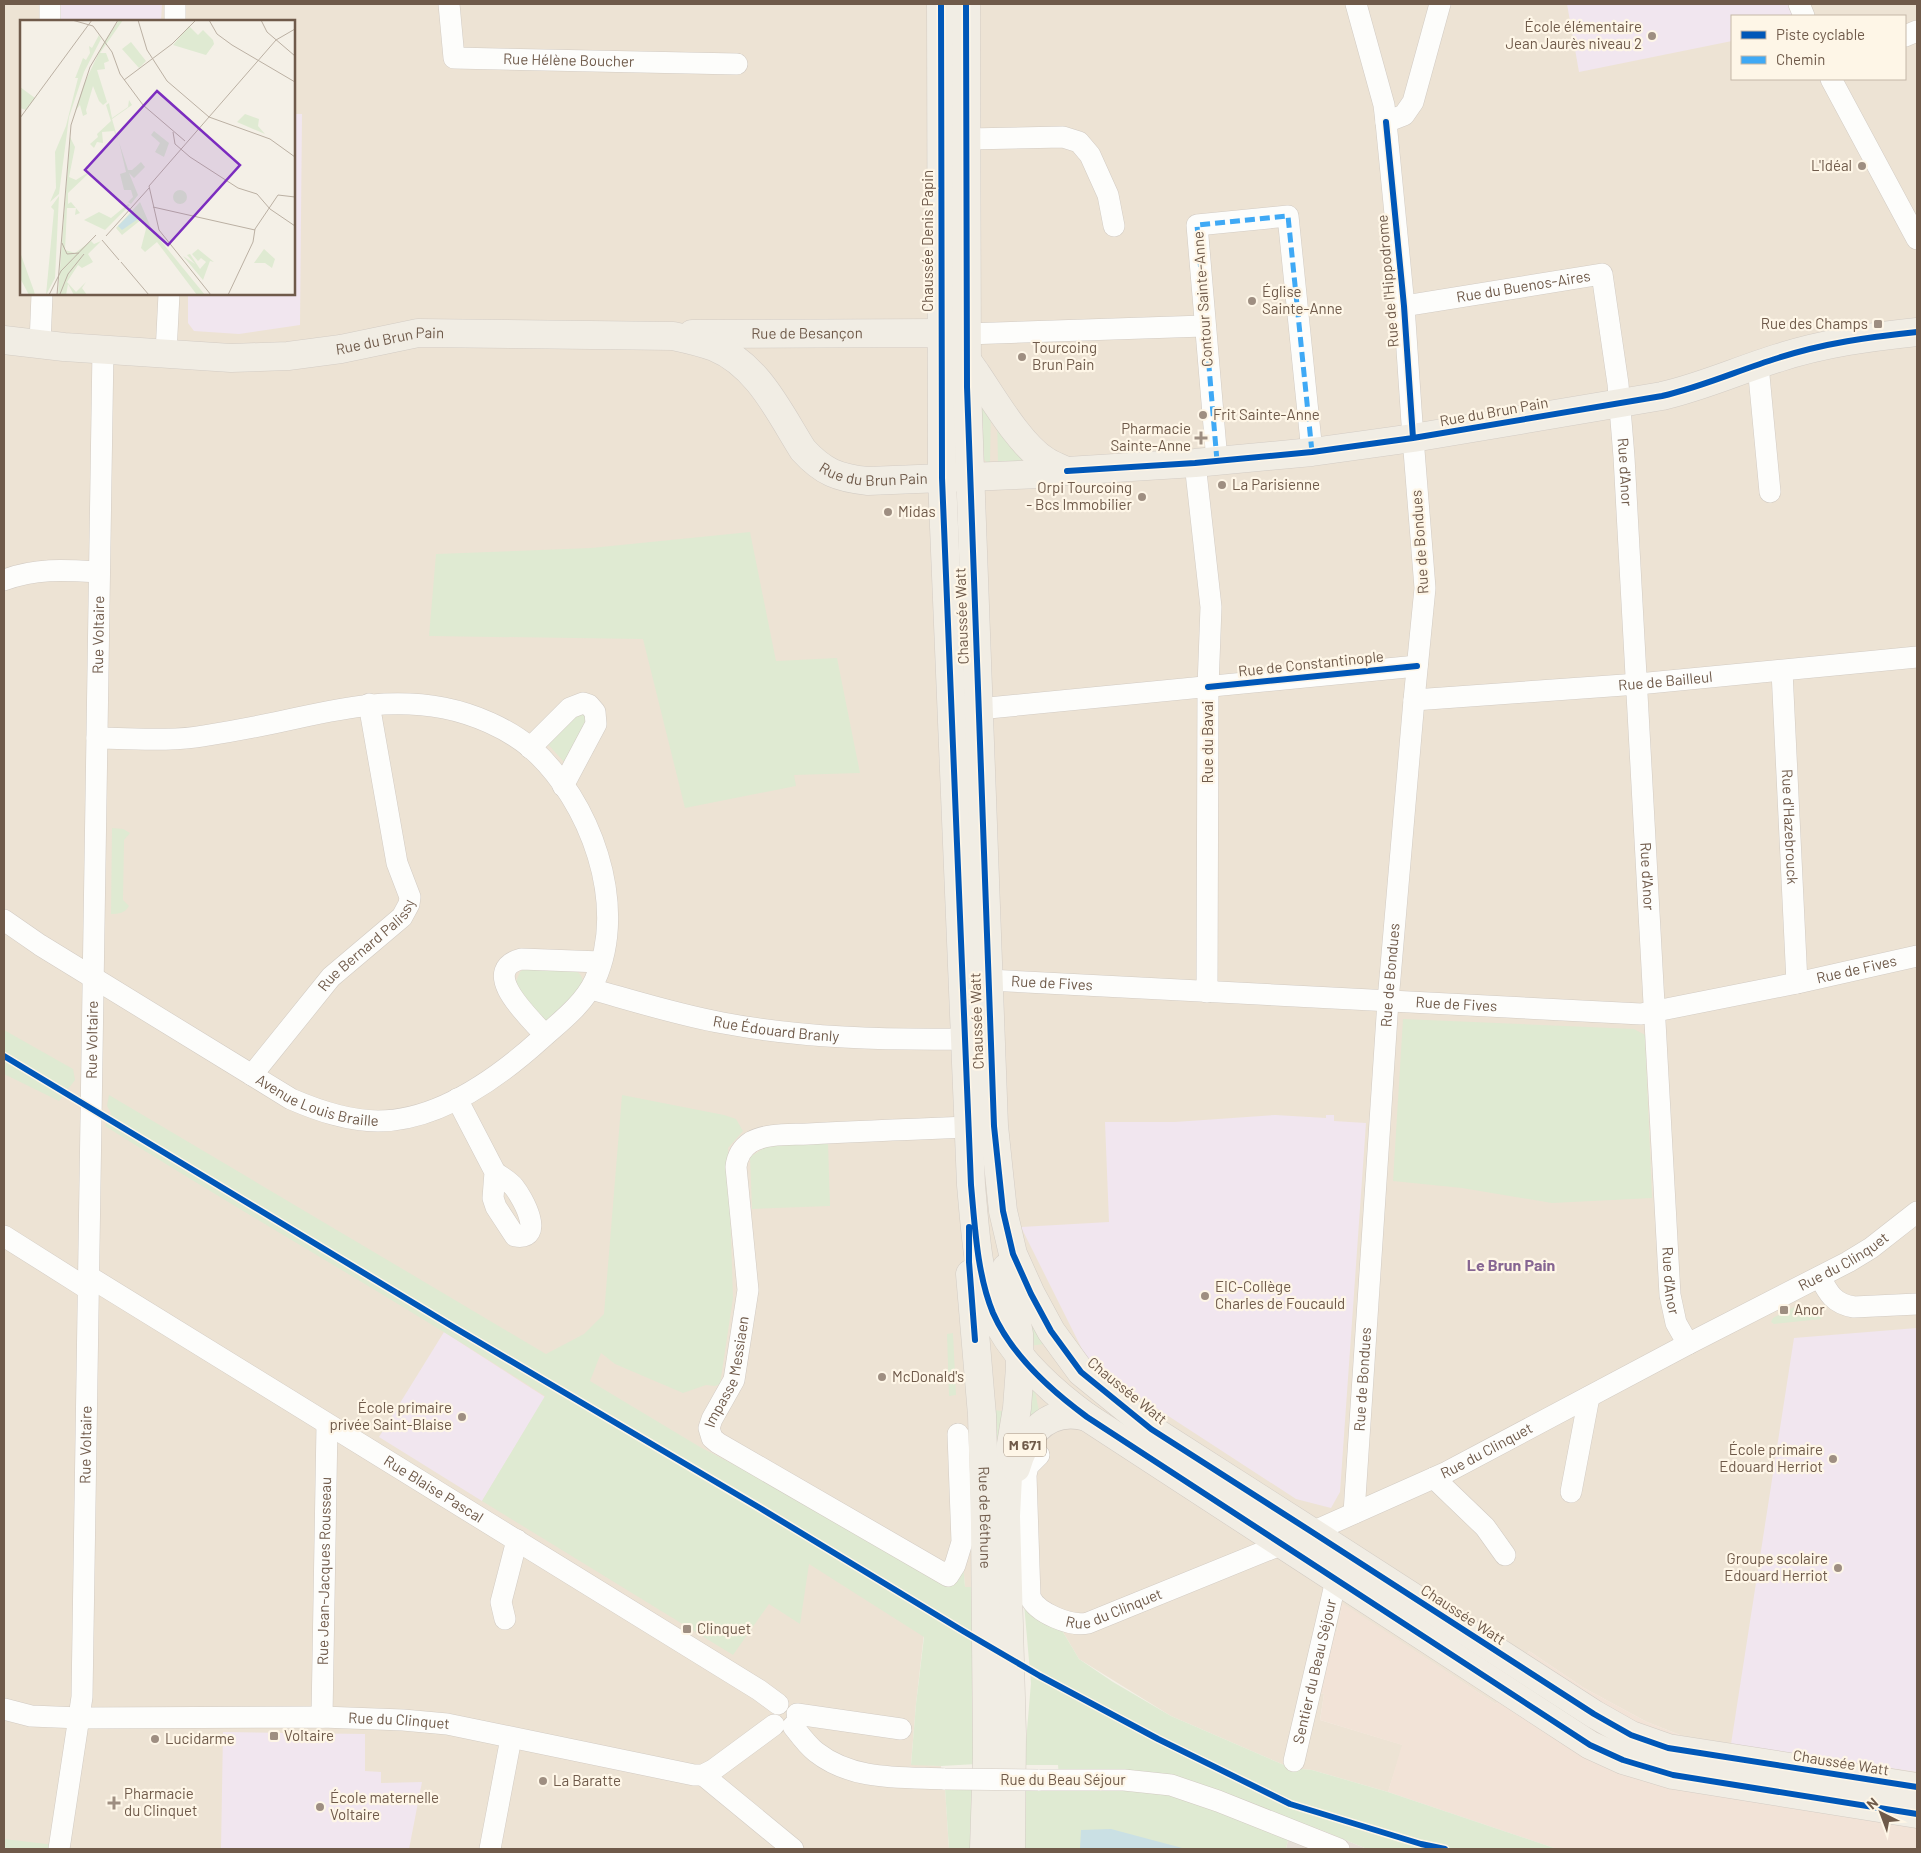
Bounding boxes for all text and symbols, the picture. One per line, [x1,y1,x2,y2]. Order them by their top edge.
legend [1731,15,1906,80]
place label: École élémentaire Jean Jaurès niveau 2 [1505,17,1642,52]
inset map [20,20,295,295]
text: Piste cyclable [1776,25,1865,43]
marker: École élémentaire Jean Jaurès niveau 2 [1646,30,1658,42]
street label: Rue Hélène Boucher [503,49,635,70]
text: Chemin [1776,50,1825,68]
place label: L'Idéal [1811,156,1852,174]
marker: L'Idéal [1856,160,1868,172]
street label: Chaussée Denis Papin [918,170,936,312]
street label: Rue de l'Hippodrome [1372,214,1402,348]
street label: Contour Sainte-Anne [1188,231,1216,367]
street label: Rue du Buenos-Aires [1455,266,1592,305]
place label: Église Sainte-Anne [1262,282,1343,317]
marker: Église Sainte-Anne [1246,295,1258,307]
place label: Rue des Champs [1761,314,1868,332]
marker: Rue des Champs [1872,318,1884,330]
street label: Rue du Brun Pain [334,323,444,358]
street label: Rue de Besançon [751,323,863,342]
place label: Tourcoing Brun Pain [1032,338,1097,373]
marker: Tourcoing Brun Pain [1016,351,1028,363]
street label: Rue du Brun Pain [1438,393,1549,429]
place label: Frit Sainte-Anne [1213,405,1320,423]
marker: Frit Sainte-Anne [1197,409,1209,421]
place label: Pharmacie Sainte-Anne [1110,419,1191,454]
marker: Pharmacie Sainte-Anne [1195,432,1207,444]
street label: Rue d'Anor [1614,437,1637,507]
street label: Rue du Brun Pain [816,458,928,489]
place label: La Parisienne [1232,475,1320,493]
place label: Orpi Tourcoing - Bcs Immobilier [1026,478,1133,513]
marker: La Parisienne [1216,479,1228,491]
street label: Rue de Bondues [1406,489,1432,595]
marker: Orpi Tourcoing - Bcs Immobilier [1136,491,1148,503]
place label: Midas [898,502,936,520]
marker: Midas [882,506,894,518]
street label: Chaussée Watt [950,567,972,665]
street label: Rue Voltaire [88,596,107,674]
street label: Rue de Constantinople [1237,646,1385,680]
street label: Rue de Bailleul [1617,667,1713,693]
street label: Rue du Bavai [1198,701,1216,783]
street label: Rue d'Hazebrouck [1779,769,1802,886]
street label: Rue d'Anor [1637,842,1659,911]
street label: Rue Bernard Palissy [313,898,418,994]
street label: Rue de Bondues [1376,922,1403,1028]
street label: Rue de Fives [1814,951,1898,986]
street label: Rue de Fives [1011,971,1093,993]
street label: Chaussée Watt [965,972,987,1070]
street label: Rue de Fives [1415,992,1498,1015]
street label: Rue Voltaire [82,1000,101,1079]
street label: Rue Édouard Branly [712,1011,840,1045]
street label: Avenue Louis Braille [253,1070,379,1129]
street label: Rue du Clinquet [1795,1228,1892,1294]
street label: Rue d'Anor [1659,1246,1684,1317]
district label: Le Brun Pain [1467,1255,1555,1274]
place label: EIC-Collège Charles de Foucauld [1215,1277,1345,1312]
marker: EIC-Collège Charles de Foucauld [1199,1290,1211,1302]
place label: Anor [1794,1300,1825,1318]
marker: Anor [1778,1304,1790,1316]
street label: Impasse Messiaen [700,1315,752,1430]
street label: Rue de Bondues [1349,1327,1374,1432]
street label: Chaussée Watt [1084,1353,1171,1428]
place label: McDonald's [892,1367,964,1385]
marker: McDonald's [876,1371,888,1383]
place label: École primaire privée Saint-Blaise [330,1398,452,1433]
street label: Rue Voltaire [75,1405,95,1484]
marker: École primaire privée Saint-Blaise [456,1411,468,1423]
street label: Rue du Clinquet [1437,1418,1535,1482]
road number: M 671 [1004,1434,1046,1456]
place label: École primaire Edouard Herriot [1719,1440,1823,1475]
street label: Rue Blaise Pascal [381,1451,487,1526]
marker: École primaire Edouard Herriot [1827,1453,1839,1465]
street label: Rue de Béthune [975,1466,995,1569]
street label: Rue Jean-Jacques Rousseau [313,1477,334,1665]
place label: Groupe scolaire Edouard Herriot [1724,1549,1828,1584]
marker: Groupe scolaire Edouard Herriot [1832,1562,1844,1574]
street label: Chaussée Watt [1418,1580,1509,1648]
street label: Rue du Clinquet [1064,1584,1164,1632]
street label: Sentier du Beau Séjour [1288,1596,1339,1745]
place label: Clinquet [697,1619,751,1637]
marker: Clinquet [681,1623,693,1635]
street label: Rue du Clinquet [348,1708,451,1732]
place label: Voltaire [284,1726,334,1744]
place label: Lucidarme [165,1729,235,1747]
marker: Voltaire [268,1730,280,1742]
marker: Lucidarme [149,1733,161,1745]
street label: Chaussée Watt [1792,1746,1891,1778]
street label: Rue du Beau Séjour [1000,1770,1126,1788]
place label: La Baratte [553,1771,621,1789]
marker: La Baratte [537,1775,549,1787]
place label: Pharmacie du Clinquet [124,1784,197,1819]
place label: École maternelle Voltaire [330,1788,439,1823]
north arrow [1856,1788,1906,1838]
text: N [1863,1794,1881,1812]
marker: Pharmacie du Clinquet [108,1797,120,1809]
marker: École maternelle Voltaire [314,1801,326,1813]

